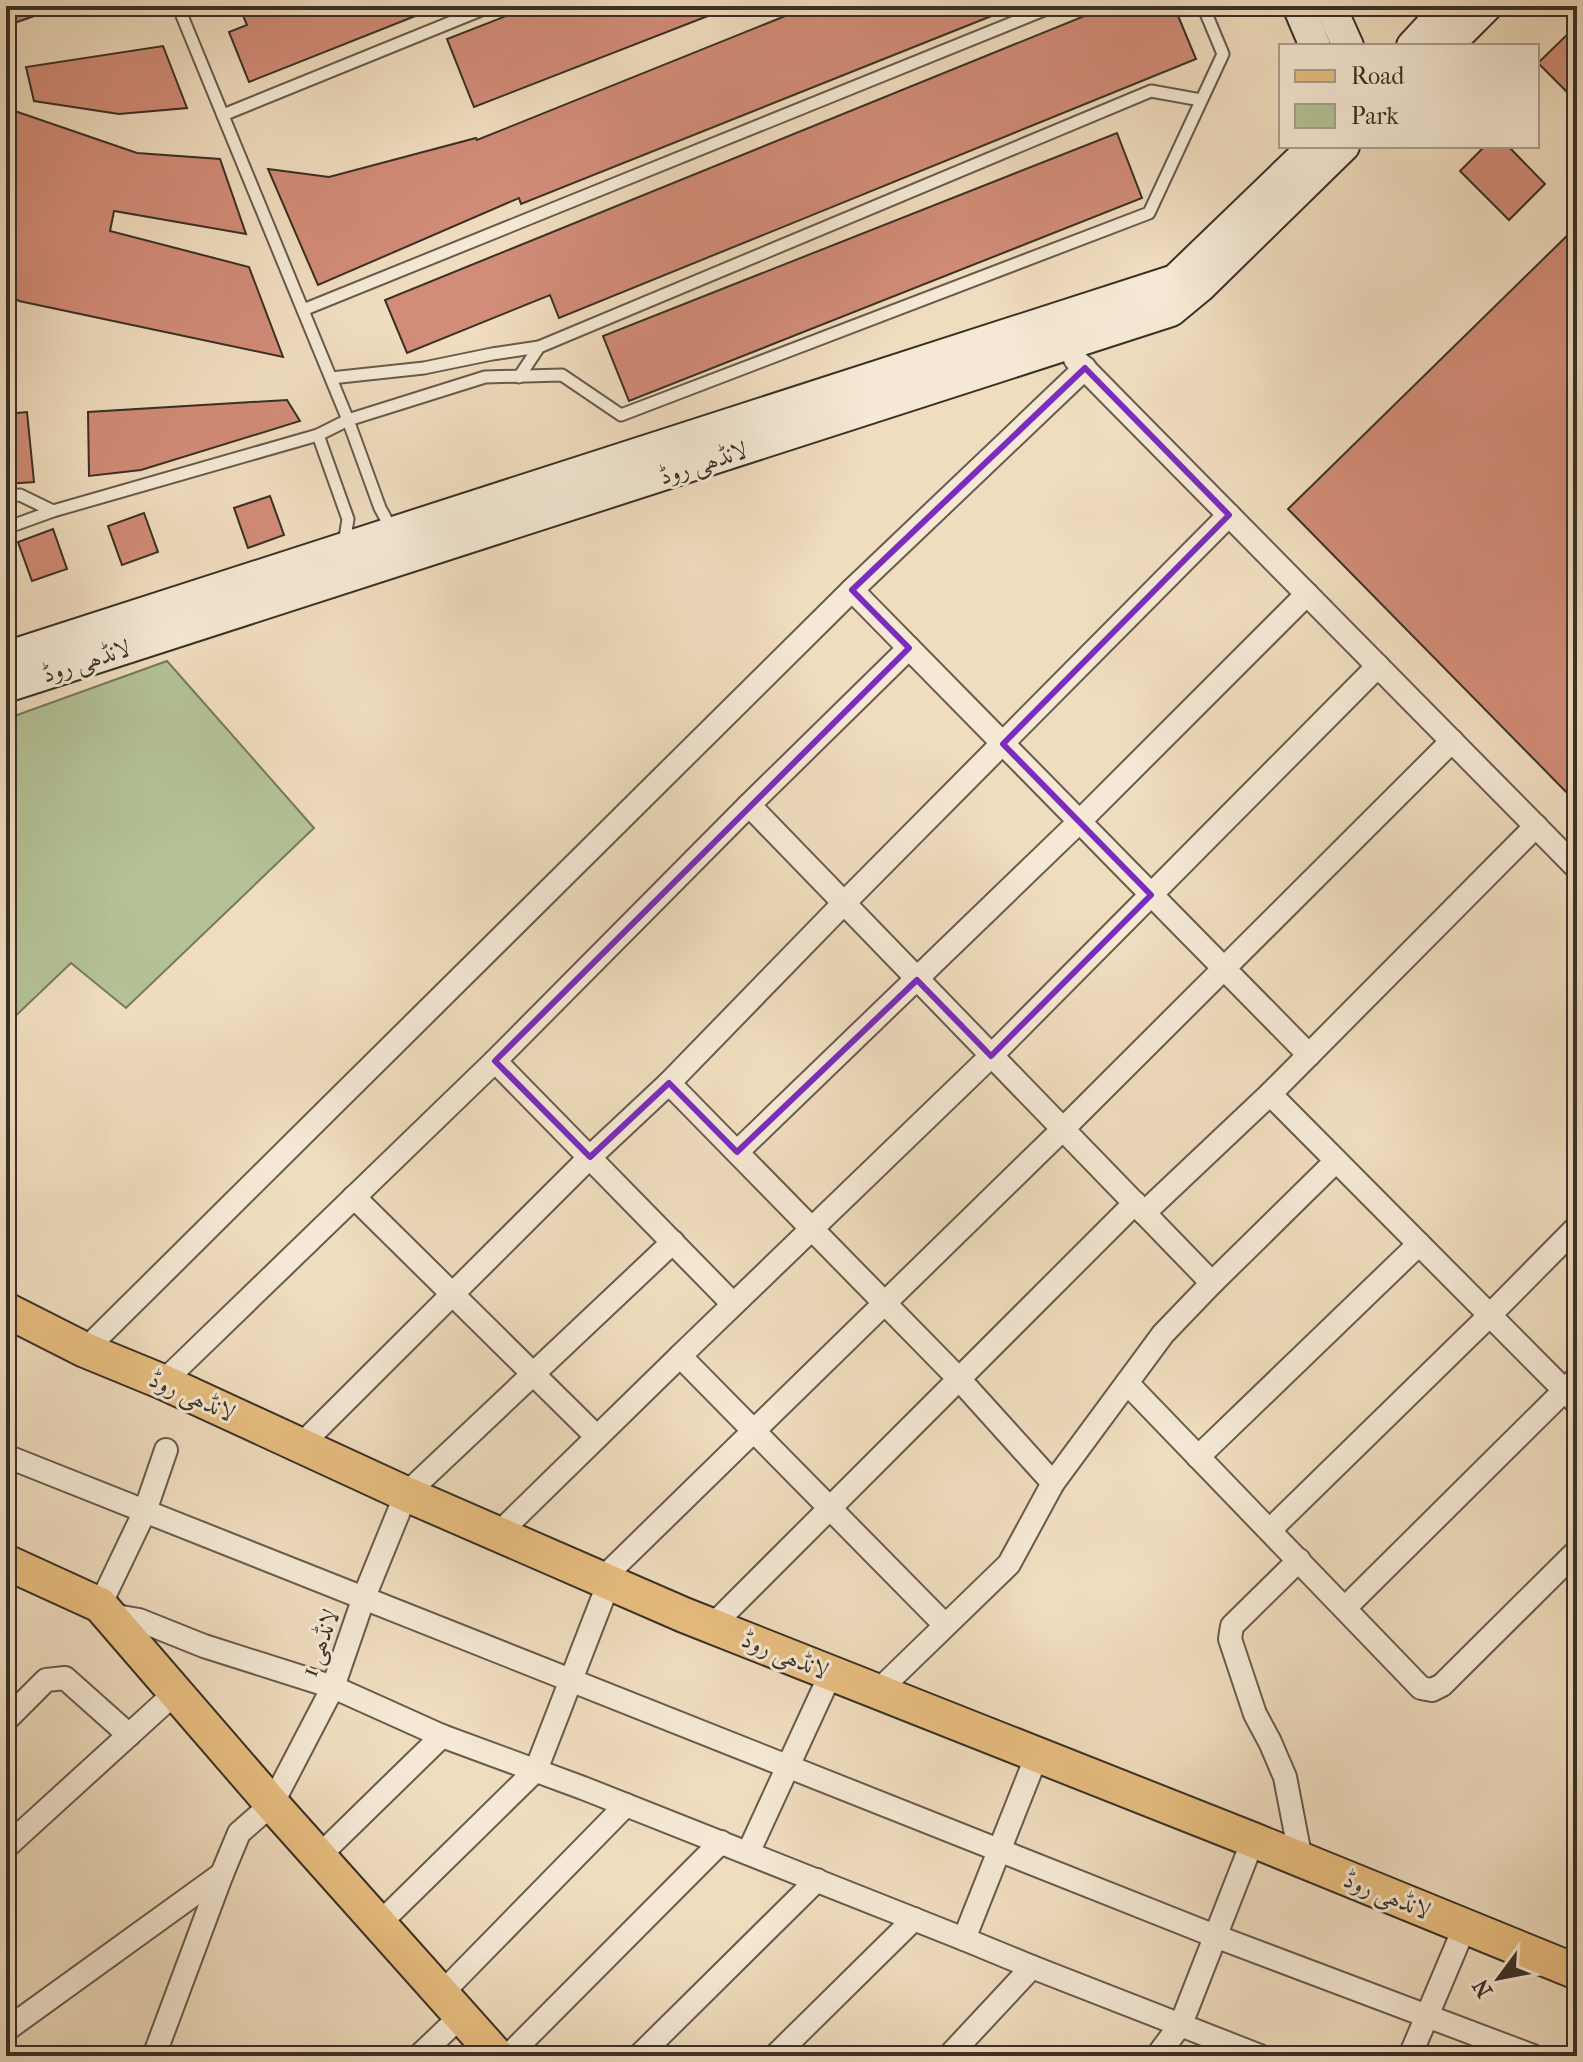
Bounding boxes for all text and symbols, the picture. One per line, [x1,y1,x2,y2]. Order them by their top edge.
legend [1279,44,1539,148]
text: Road [1351,62,1405,90]
text: Park [1351,102,1399,130]
street label: لانڈھی روڈ [655,436,752,493]
street label: لانڈھی روڈ [38,634,135,691]
street label: لانڈھی روڈ [143,1365,239,1430]
street label: لانڈھی 1 [295,1605,348,1682]
street label: لانڈھی روڈ [736,1625,832,1688]
street label: لانڈھی روڈ [1338,1865,1434,1928]
north arrow [1459,1938,1539,2018]
text: N [1467,1974,1498,2002]

